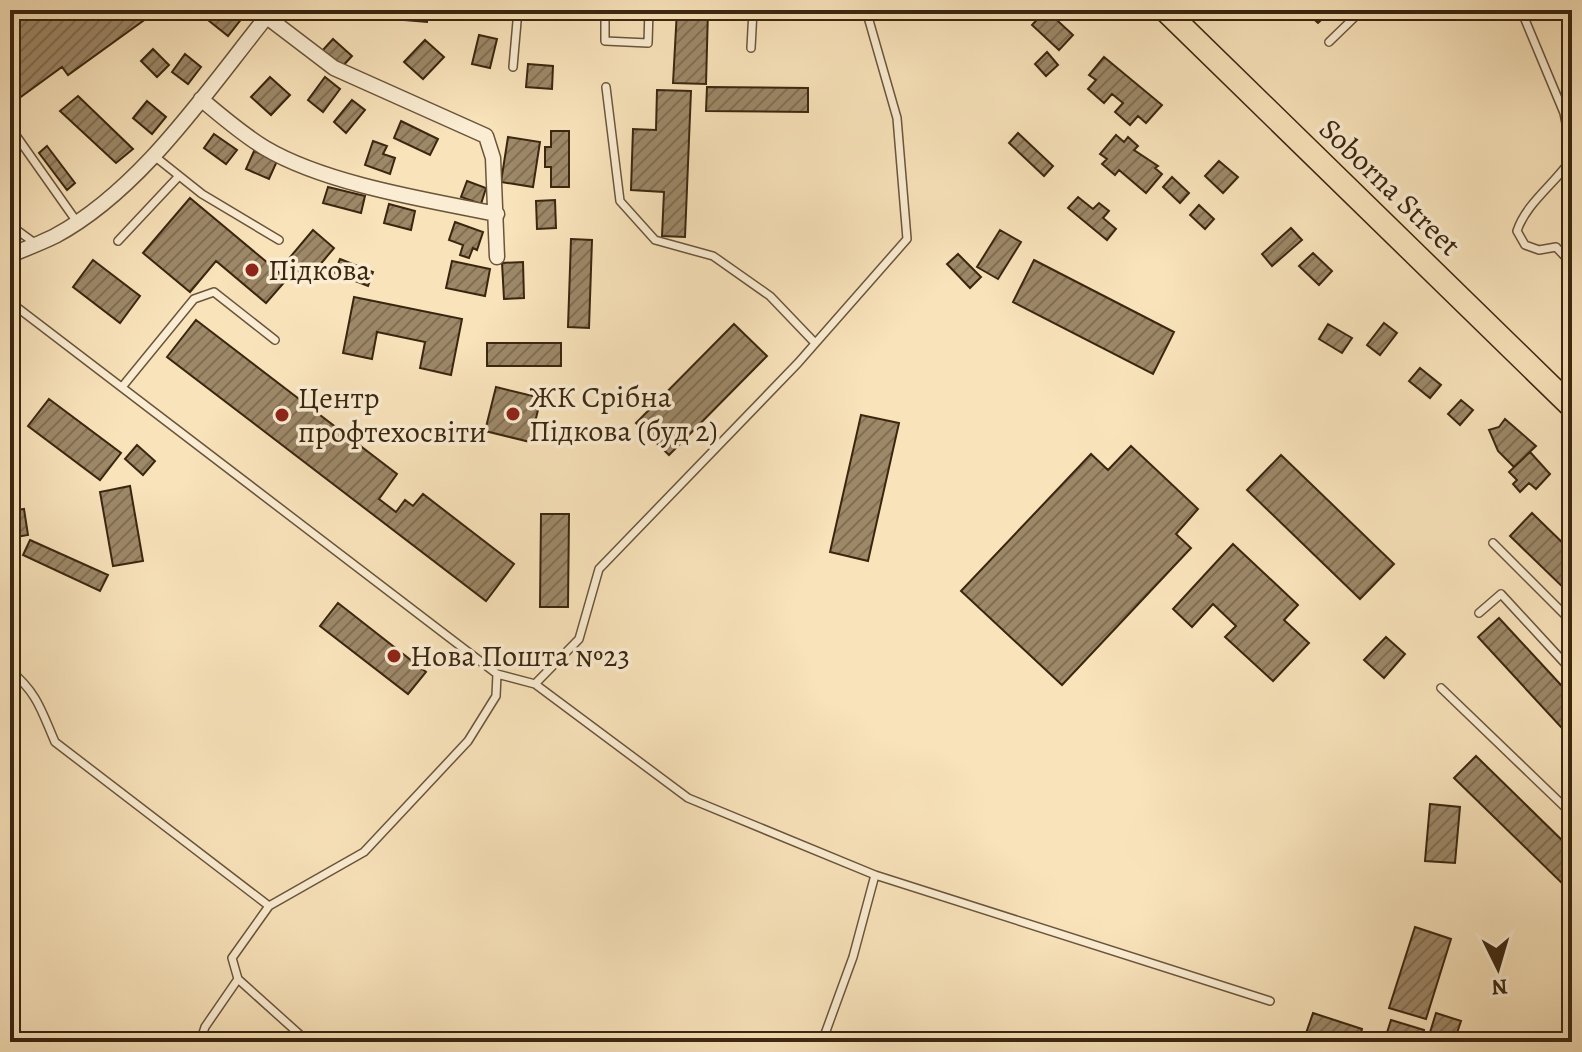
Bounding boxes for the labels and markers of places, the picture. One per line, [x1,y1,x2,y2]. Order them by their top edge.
place label: Підкова [268,250,371,290]
marker: Підкова [243,261,261,279]
place label: ЖК Срібна Підкова (буд 2) [529,377,718,451]
place label: Центр профтехосвіти [298,378,487,452]
marker: ЖК Срібна Підкова (буд 2) [504,405,522,423]
marker: Центр профтехосвіти [273,406,291,424]
place label: Нова Пошта №23 [410,636,630,676]
marker: Нова Пошта №23 [385,647,403,665]

